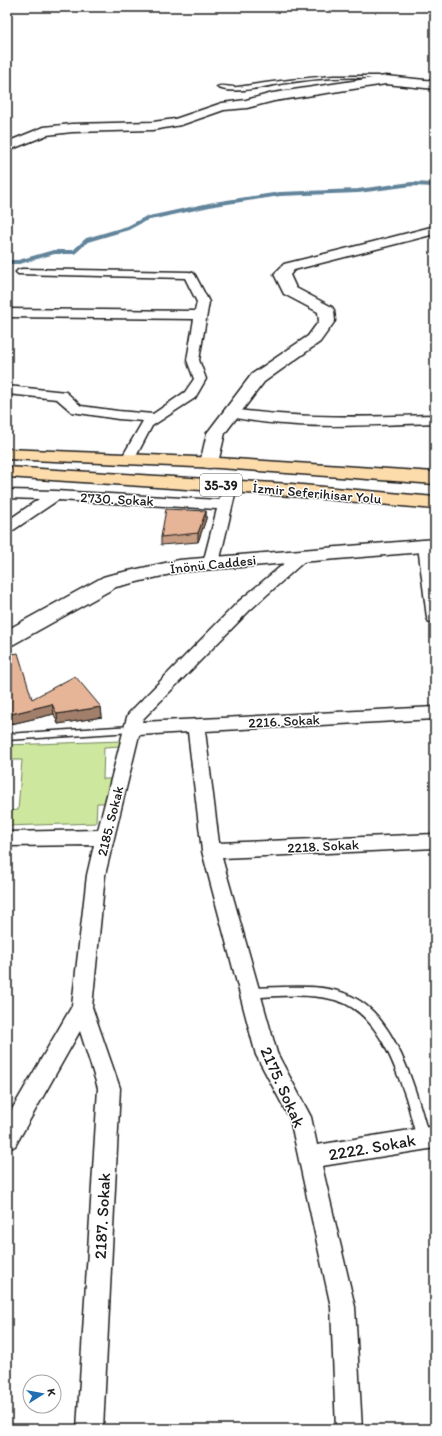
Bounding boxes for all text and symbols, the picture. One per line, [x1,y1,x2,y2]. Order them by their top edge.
road number: 35-39 [200,474,242,496]
street label: İzmir Seferihisar Yolu [252,479,383,508]
street label: 2730. Sokak [80,489,154,510]
street label: İnönü Caddesi [169,552,257,577]
street label: 2216. Sokak [248,711,320,732]
street label: 2185. Sokak [94,784,127,858]
street label: 2218. Sokak [287,836,359,857]
street label: 2175. Sokak [256,1044,310,1131]
street label: 2222. Sokak [327,1129,417,1164]
street label: 2187. Sokak [90,1172,114,1260]
north arrow [22,1374,62,1414]
text: K [44,1387,59,1398]

